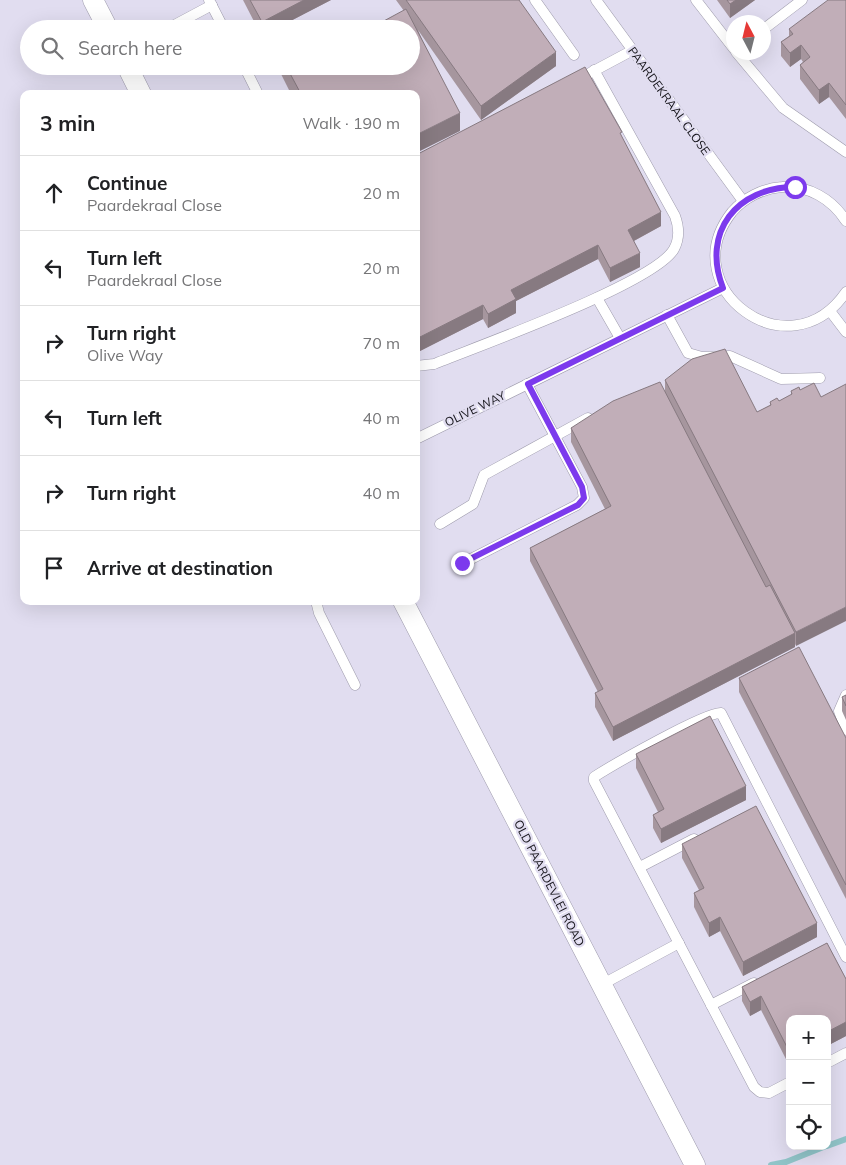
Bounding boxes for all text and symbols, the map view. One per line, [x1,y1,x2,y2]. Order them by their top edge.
north arrow [726,15,771,60]
search box [20,20,420,75]
icon: search [38,34,66,62]
text: Search here [78,36,182,60]
street label: PAARDEKRAAL CLOSE [625,44,714,158]
text: 3 min [40,110,95,136]
text: Walk · 190 m [302,113,400,133]
text: Continue [87,171,167,195]
route start [784,176,807,199]
icon: ahead [40,179,68,207]
text: 20 m [363,183,400,203]
text: Paardekraal Close [87,195,222,215]
text: Turn left [87,246,162,270]
icon: left [40,254,68,282]
text: 20 m [363,258,400,278]
text: Paardekraal Close [87,270,222,290]
text: Turn right [87,321,176,345]
icon: right [40,329,68,357]
text: 70 m [363,333,400,353]
text: Olive Way [87,345,163,365]
street label: OLIVE WAY [442,387,508,430]
icon: left [40,404,68,432]
text: Turn left [87,406,162,430]
text: 40 m [363,408,400,428]
icon: right [40,479,68,507]
text: Turn right [87,481,176,505]
text: 40 m [363,483,400,503]
route end [451,552,474,575]
icon: arrive [40,554,68,582]
text: Arrive at destination [87,556,273,580]
street label: OLD PAARDEVLEI ROAD [511,817,588,949]
map controls [786,1015,831,1150]
button: + [786,1015,831,1060]
button: − [786,1060,831,1105]
button: locate [786,1105,831,1150]

